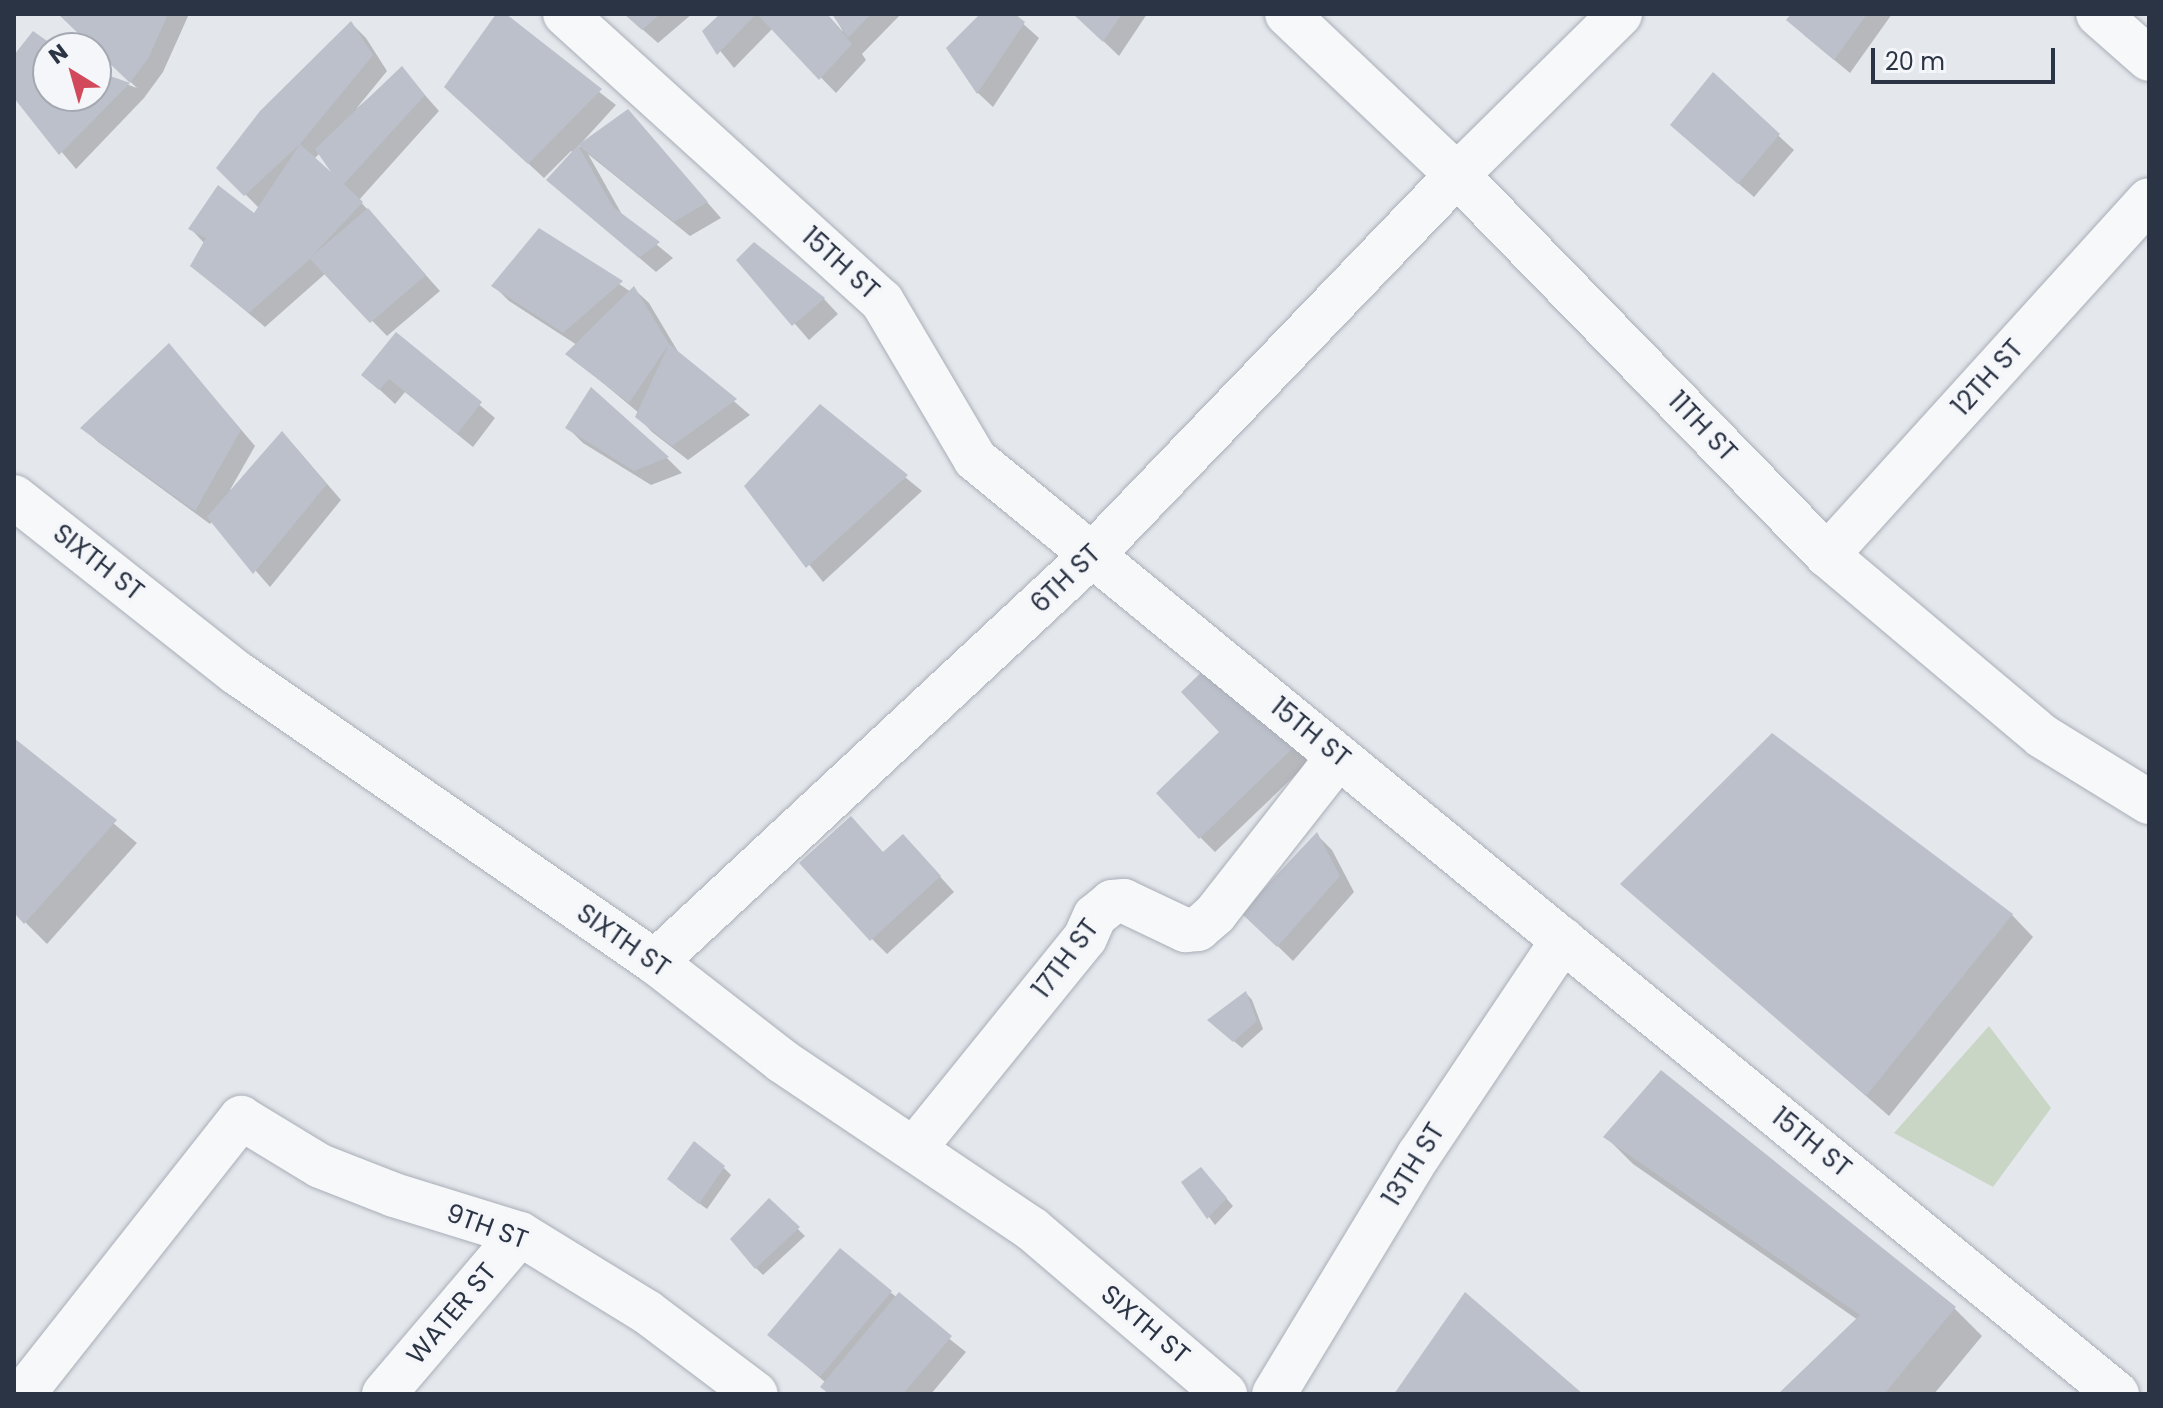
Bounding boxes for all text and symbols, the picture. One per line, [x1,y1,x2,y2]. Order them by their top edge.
north arrow [32,32,112,112]
scale bar [1875,32,2059,82]
text: N [43,37,74,71]
text: 20 m [1885,45,1945,78]
street label: 15TH ST [795,221,885,307]
street label: 12TH ST [1946,334,2030,422]
street label: 11TH ST [1661,386,1743,468]
street label: SIXTH ST [47,518,149,608]
street label: 6TH ST [1025,538,1107,620]
street label: 15TH ST [1264,692,1356,774]
street label: SIXTH ST [571,898,675,984]
street label: 17TH ST [1026,913,1106,1005]
street label: 15TH ST [1765,1102,1857,1184]
street label: 13TH ST [1376,1118,1452,1212]
street label: 9TH ST [442,1198,532,1256]
street label: WATER ST [401,1257,503,1371]
street label: SIXTH ST [1094,1279,1196,1371]

